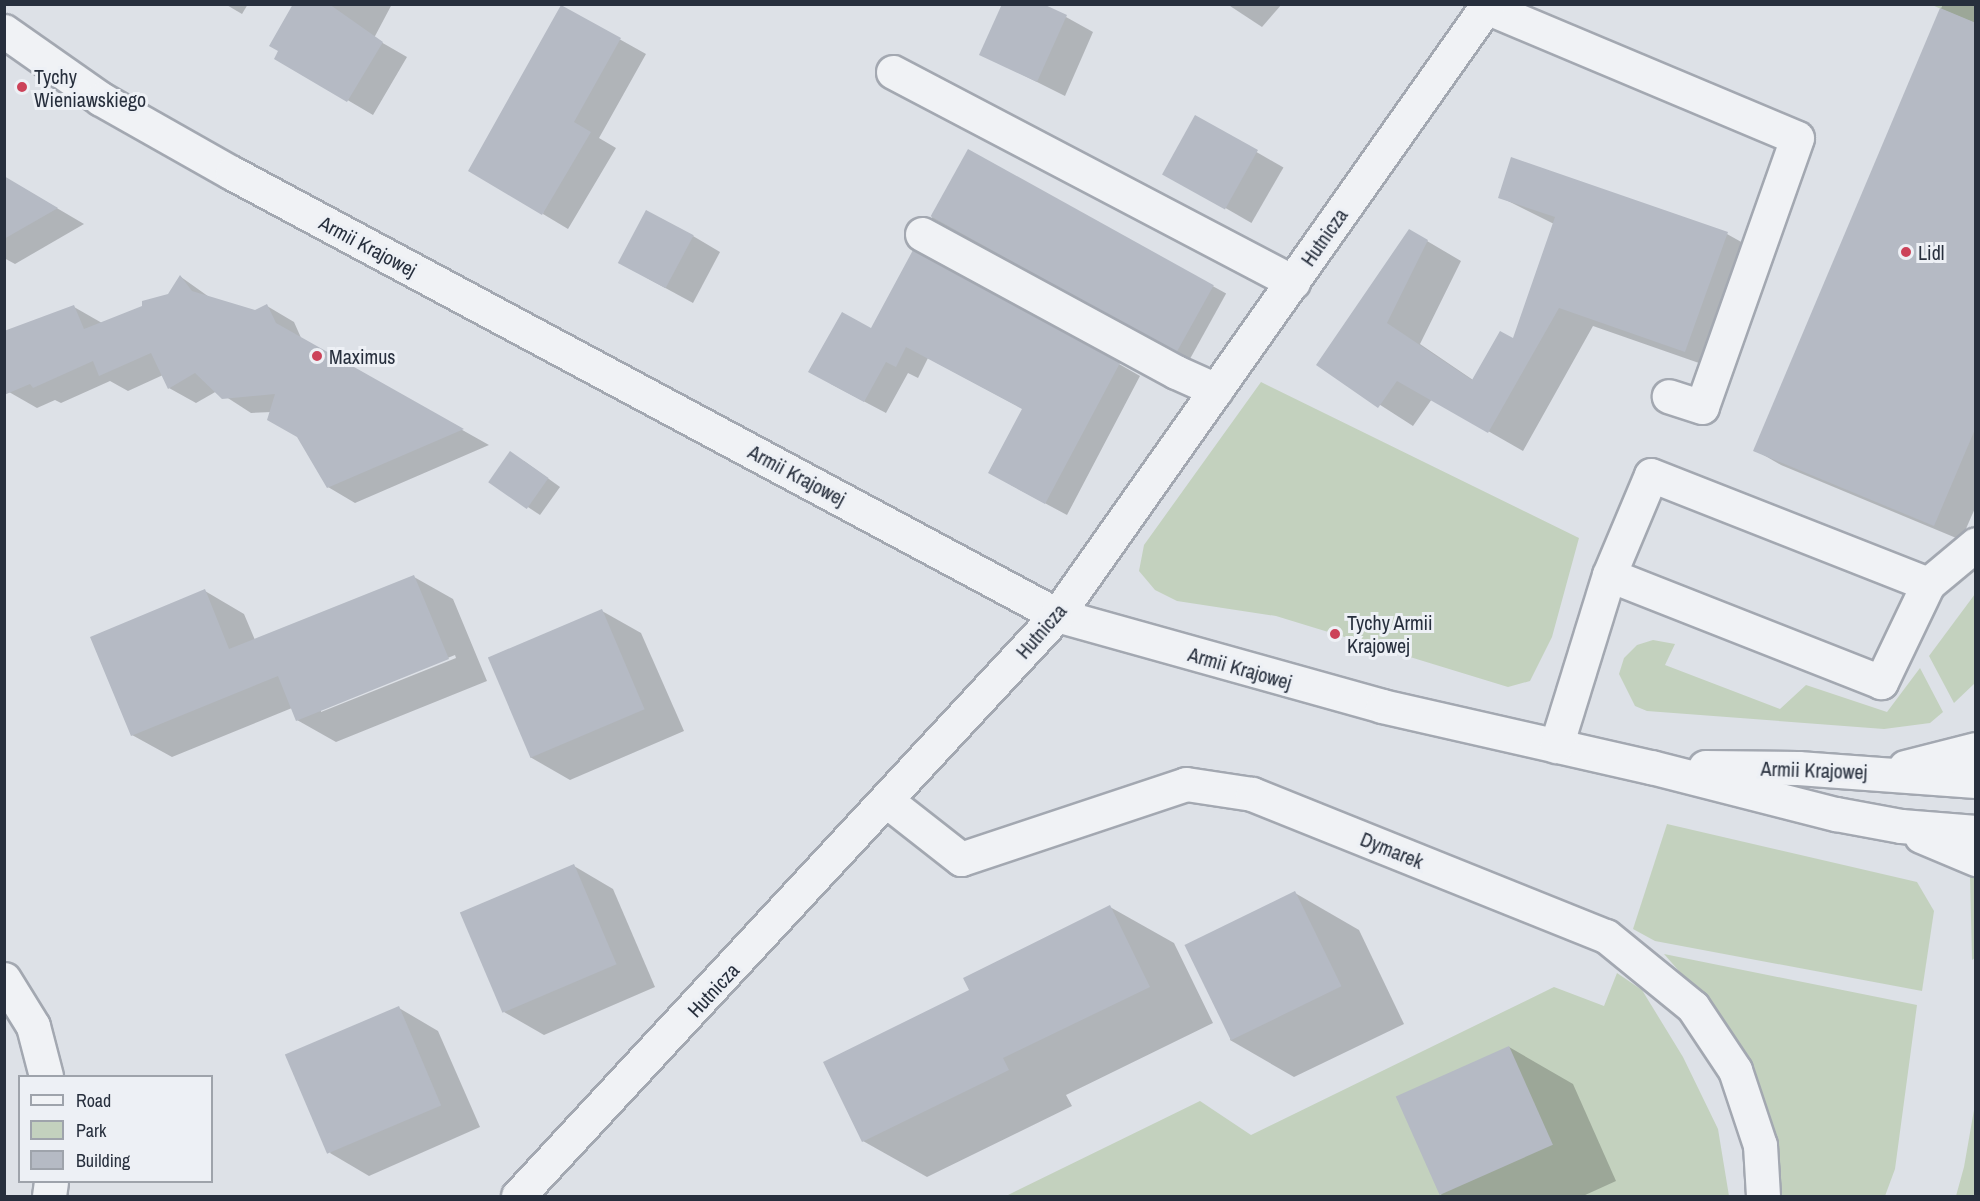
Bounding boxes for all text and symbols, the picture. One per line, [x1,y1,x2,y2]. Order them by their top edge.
place label: Tychy Wieniawskiego [34,64,146,111]
marker: Tychy Wieniawskiego [15,80,29,94]
street label: Hutnicza [1296,204,1352,270]
street label: Armii Krajowej [315,210,421,282]
place label: Lidl [1918,240,1944,264]
marker: Lidl [1899,245,1913,259]
place label: Maximus [329,344,396,368]
marker: Maximus [310,349,324,363]
street label: Armii Krajowej [744,439,850,511]
street label: Hutnicza [1011,599,1071,663]
place label: Tychy Armii Krajowej [1347,610,1434,657]
marker: Tychy Armii Krajowej [1328,627,1342,641]
street label: Armii Krajowej [1185,642,1295,694]
street label: Armii Krajowej [1760,756,1868,784]
street label: Dymarek [1357,827,1427,873]
street label: Hutnicza [682,958,744,1022]
legend [18,1075,213,1183]
text: Road [76,1088,111,1113]
text: Park [76,1118,106,1143]
text: Building [76,1148,130,1173]

